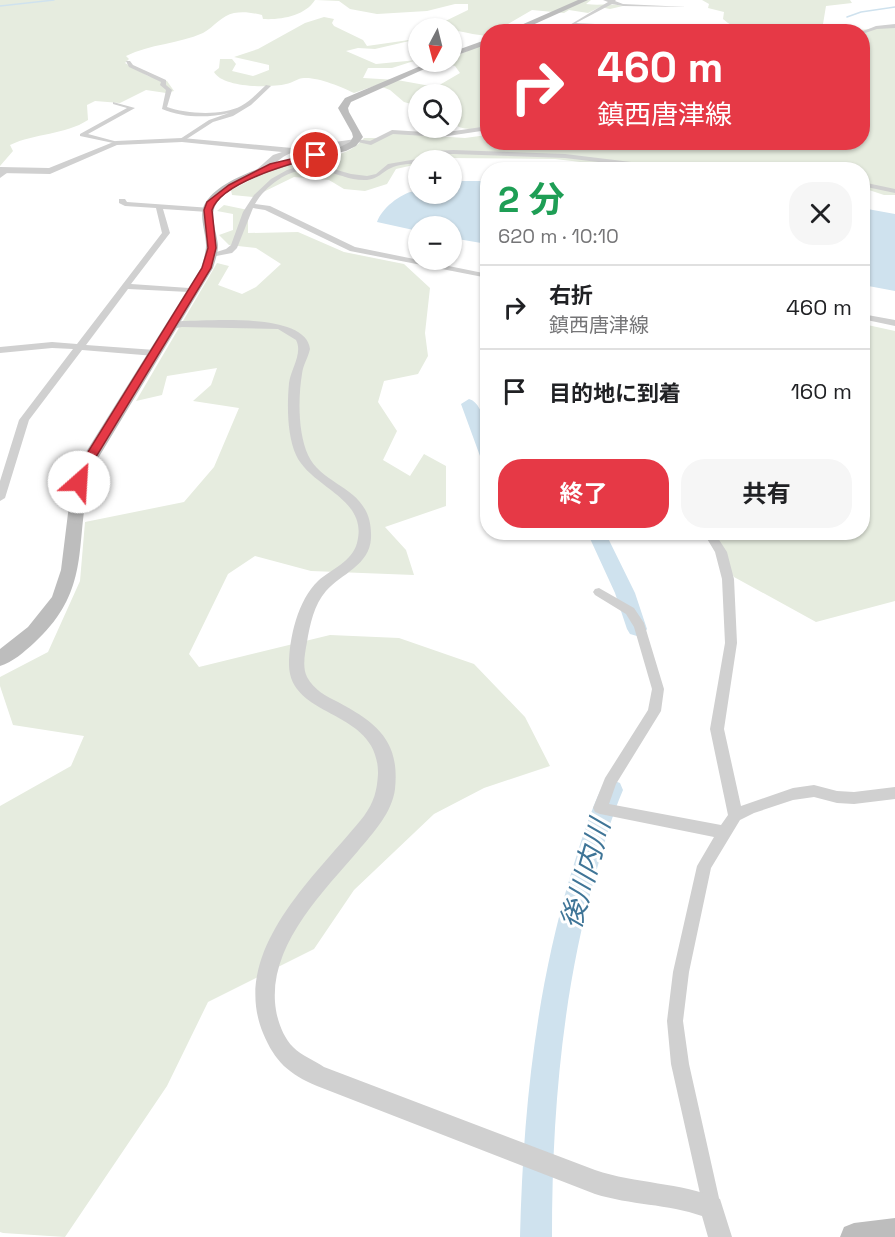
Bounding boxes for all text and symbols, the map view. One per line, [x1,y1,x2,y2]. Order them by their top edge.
north arrow [408,18,462,72]
map controls [408,18,462,270]
text: 460 m [597,41,723,94]
icon: right [498,48,576,126]
button: search [408,84,462,138]
text: 鎮西唐津線 [597,97,732,132]
pin [290,129,341,180]
icon: arrive [299,138,332,171]
button: + [408,150,462,204]
text: 2 分 [498,177,565,223]
button: close [789,182,852,245]
button: − [408,216,462,270]
text: 620 m · 10:10 [498,223,619,249]
text: 右折 [549,281,593,309]
icon: right [498,291,531,324]
text: 460 m [786,293,852,321]
text: 鎮西唐津線 [549,312,649,338]
icon: arrive [498,375,531,408]
text: 160 m [791,377,852,405]
text: 目的地に到着 [549,379,681,407]
position arrow [47,450,111,514]
button: 終了 [498,459,669,528]
button: 共有 [681,459,852,528]
water label: 後川内川 [552,812,619,933]

